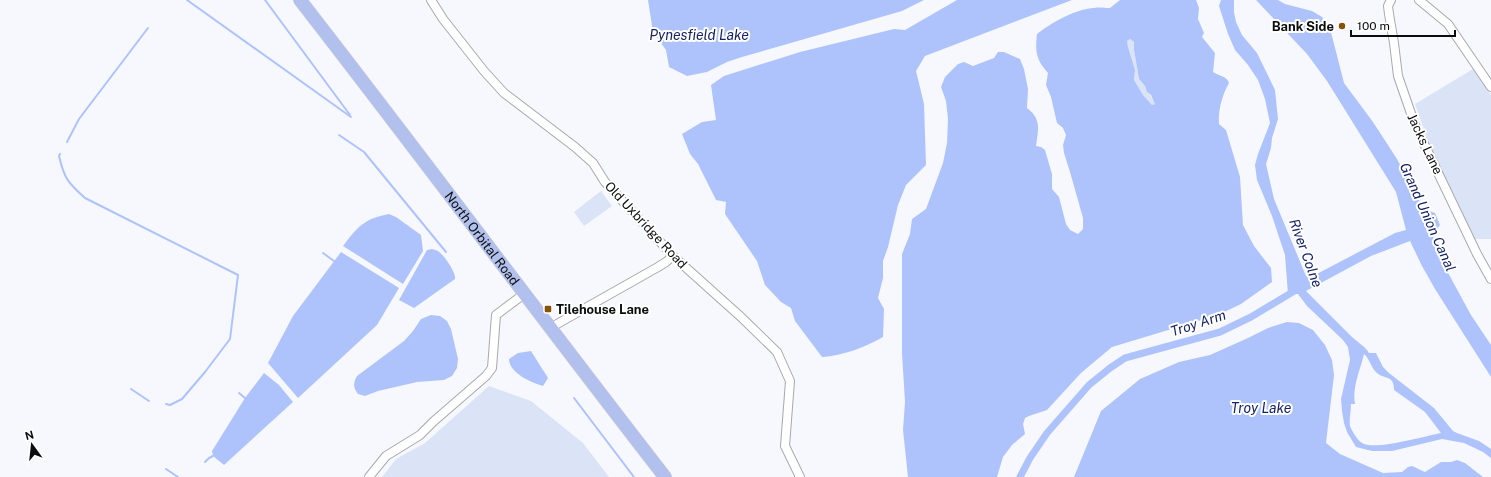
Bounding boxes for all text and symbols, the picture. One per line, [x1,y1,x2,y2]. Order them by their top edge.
scale bar [1351,12,1455,38]
place label: Bank Side [1272,19,1334,34]
text: 100 m [1357,19,1390,33]
marker: Bank Side [1337,21,1347,31]
water label: Pynesfield Lake [649,27,749,43]
street label: Jacks Lane [1404,111,1446,177]
water label: Grand Union Canal [1397,160,1459,274]
street label: Old Uxbridge Road [602,178,690,272]
street label: North Orbital Road [442,189,523,288]
water label: River Colne [1286,217,1326,290]
place label: Tilehouse Lane [556,302,649,317]
marker: Tilehouse Lane [543,304,553,314]
water label: Troy Arm [1168,307,1228,339]
water label: Troy Lake [1231,400,1292,416]
north arrow [12,425,52,465]
text: N [24,428,35,442]

